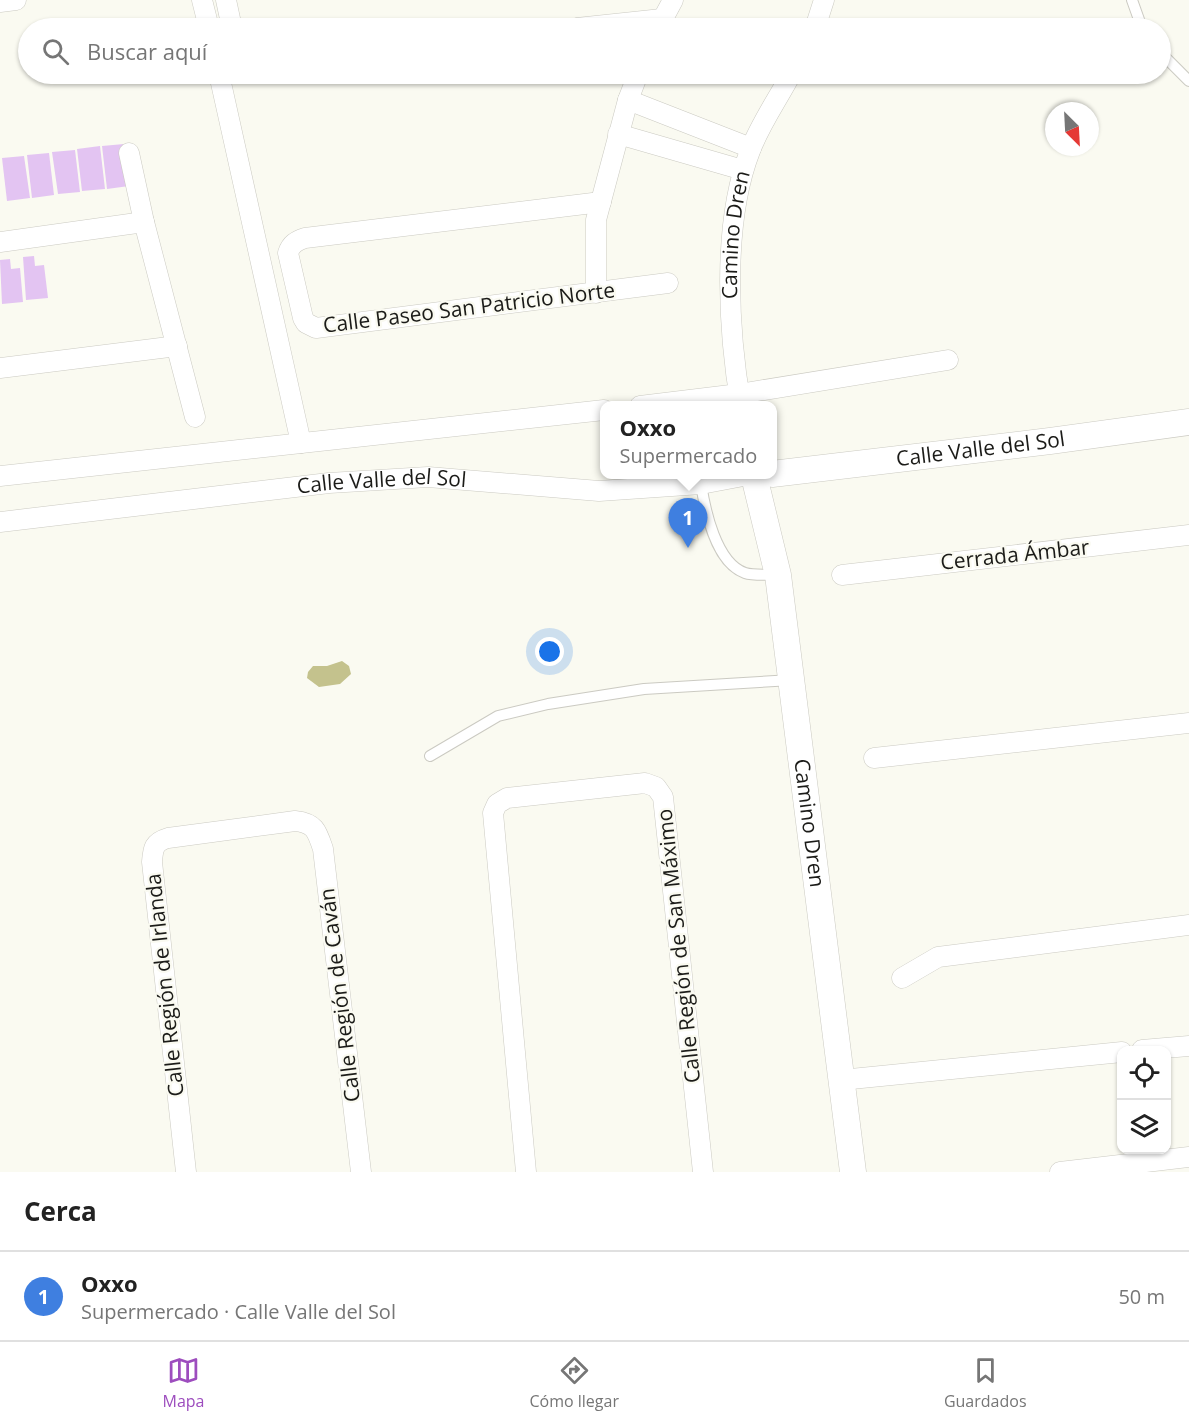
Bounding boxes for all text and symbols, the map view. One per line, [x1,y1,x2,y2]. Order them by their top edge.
search box [18,18,1171,84]
icon: search [39,35,72,68]
text: Buscar aquí [87,36,207,66]
north arrow [1045,102,1099,156]
street label: Camino Dren [715,167,756,299]
street label: Calle Paseo San Patricio Norte [321,275,616,339]
popup [600,401,777,479]
text: Oxxo [620,412,676,442]
street label: Calle Valle del Sol [894,424,1067,472]
text: Supermercado [620,442,757,469]
street label: Calle Valle del Sol [295,462,468,500]
pin: 1 [668,498,708,548]
street label: Cerrada Ámbar [939,532,1091,576]
your location [535,637,564,666]
street label: Camino Dren [788,757,832,889]
street label: Calle Región de San Máximo [650,808,706,1085]
street label: Calle Región de Irlanda [138,872,190,1098]
street label: Calle Región de Caván [312,887,366,1104]
map controls [1117,1046,1171,1154]
button: locate [1117,1046,1171,1100]
button: layers [1117,1100,1171,1154]
text: Cerca [24,1193,97,1229]
text: Oxxo [81,1268,138,1298]
text: 1 [38,1283,49,1310]
text: 50 m [1118,1283,1165,1310]
text: Supermercado · Calle Valle del Sol [81,1298,396,1325]
tab: Mapa [162,1354,204,1412]
tab: Cómo llegar [529,1354,619,1412]
tab: Guardados [944,1354,1027,1412]

